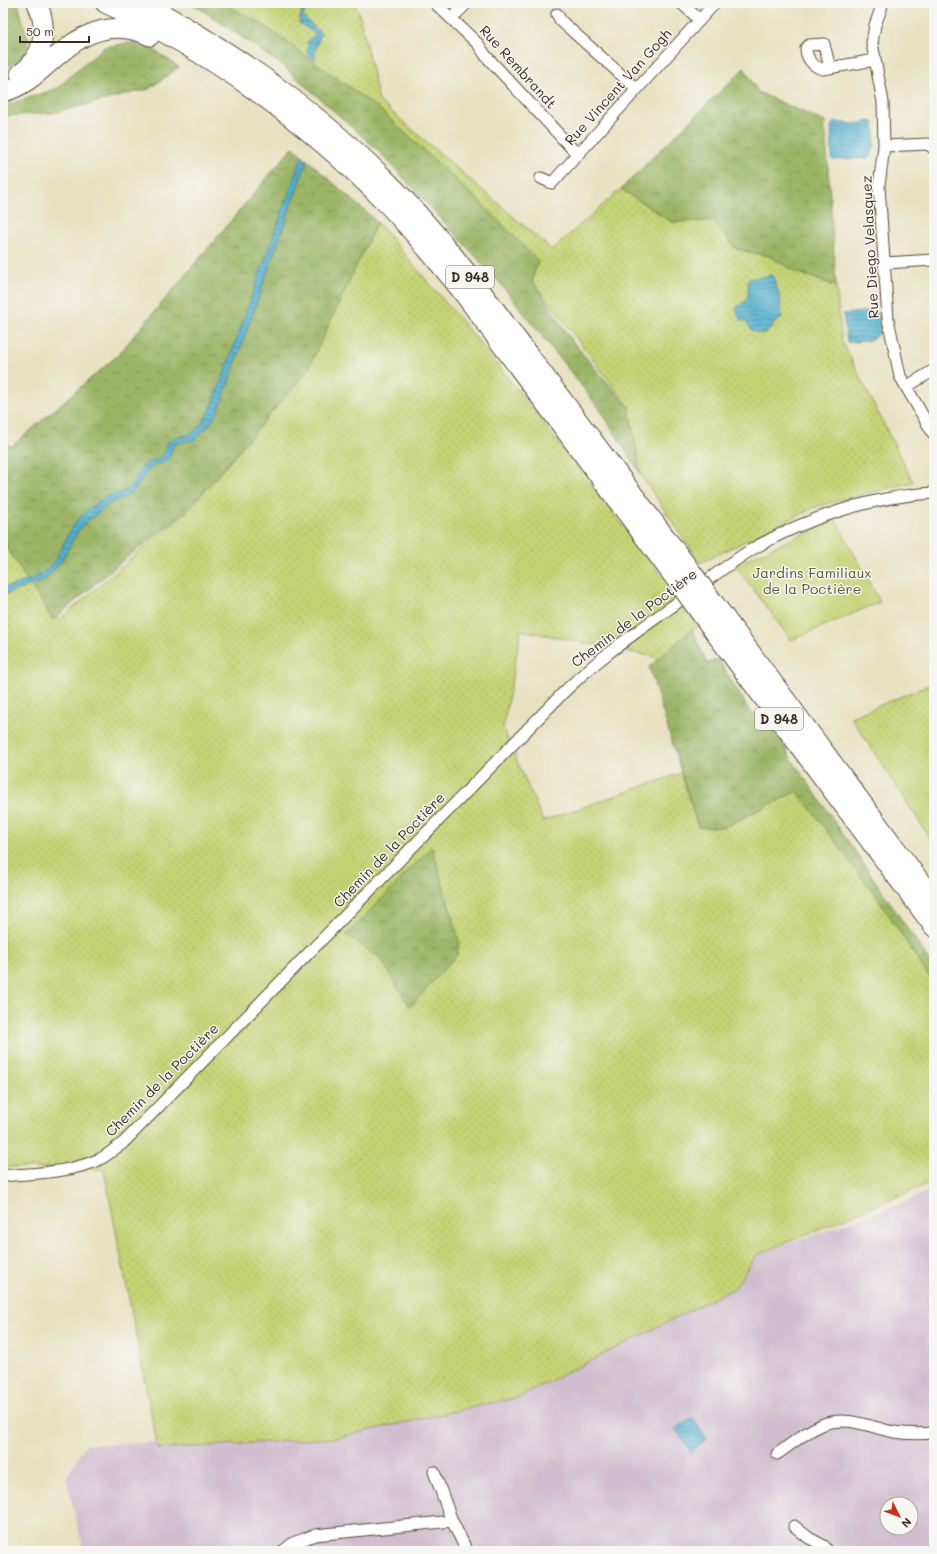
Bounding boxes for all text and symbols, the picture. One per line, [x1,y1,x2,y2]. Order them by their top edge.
scale bar [20,18,89,44]
street label: Rue Rembrandt [476,21,561,112]
text: 50 m [26,23,54,39]
street label: Rue Vincent Van Gogh [560,24,675,149]
street label: Rue Diego Velasquez [856,175,883,319]
road number: D 948 [446,266,494,288]
park label: Jardins Familiaux de la Poctière [753,563,871,598]
street label: Chemin de la Poctière [567,564,700,671]
road number: D 948 [755,708,803,730]
street label: Chemin de la Poctière [329,788,449,911]
street label: Chemin de la Poctière [101,1019,222,1140]
north arrow [879,1496,919,1536]
text: N [898,1515,915,1531]

